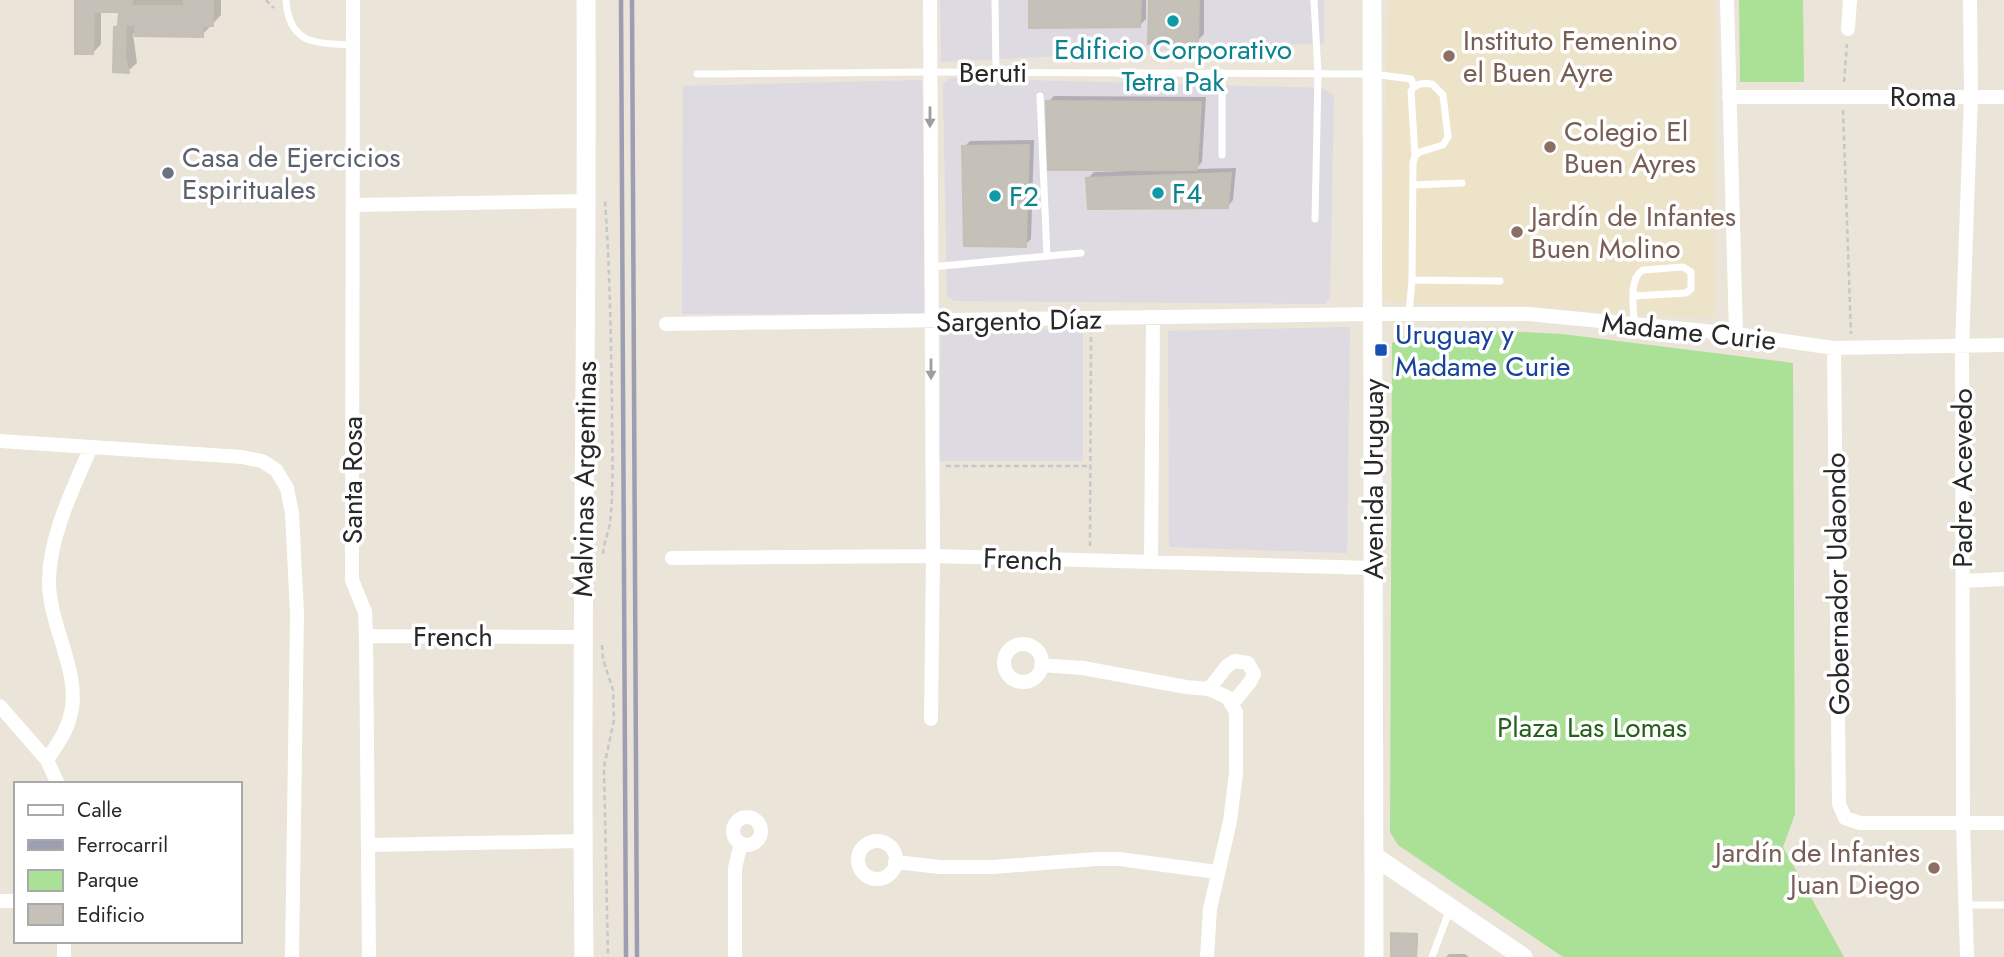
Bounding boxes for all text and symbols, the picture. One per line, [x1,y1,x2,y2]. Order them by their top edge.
marker: Edificio Corporativo Tetra Pak [1165,13,1181,29]
place label: Instituto Femenino el Buen Ayre [1463,20,1677,93]
place label: Edificio Corporativo Tetra Pak [1054,29,1292,102]
marker: Instituto Femenino el Buen Ayre [1441,48,1457,64]
street label: Beruti [959,52,1027,93]
street label: Roma [1890,76,1956,117]
one-way arrow [924,106,936,128]
place label: Colegio El Buen Ayres [1564,111,1696,184]
place label: Casa de Ejercicios Espirituales [182,137,401,210]
marker: Colegio El Buen Ayres [1542,139,1558,155]
marker: Casa de Ejercicios Espirituales [160,165,176,181]
place label: F4 [1172,173,1202,214]
place label: F2 [1009,176,1039,217]
marker: F4 [1150,185,1166,201]
marker: F2 [987,188,1003,204]
place label: Jardín de Infantes Buen Molino [1527,196,1736,269]
marker: Jardín de Infantes Buen Molino [1509,224,1525,240]
street label: Sargento Díaz [936,299,1103,342]
street label: Madame Curie [1600,302,1778,361]
place label: Uruguay y Madame Curie [1395,314,1570,387]
marker: Uruguay y Madame Curie [1373,342,1389,358]
one-way arrow [926,358,937,380]
street label: Malvinas Argentinas [562,361,607,597]
street label: Avenida Uruguay [1353,378,1394,580]
street label: Padre Acevedo [1942,388,1983,568]
street label: Santa Rosa [332,416,373,544]
street label: Gobernador Udaondo [1815,452,1860,716]
street label: French [982,538,1064,581]
street label: French [413,616,493,657]
park label: Plaza Las Lomas [1497,707,1687,748]
legend [14,782,242,943]
text: Calle [77,795,122,825]
text: Ferrocarril [77,830,168,860]
place label: Jardín de Infantes Juan Diego [1711,832,1920,905]
marker: Jardín de Infantes Juan Diego [1926,860,1942,876]
text: Parque [77,865,139,895]
text: Edificio [77,900,144,930]

